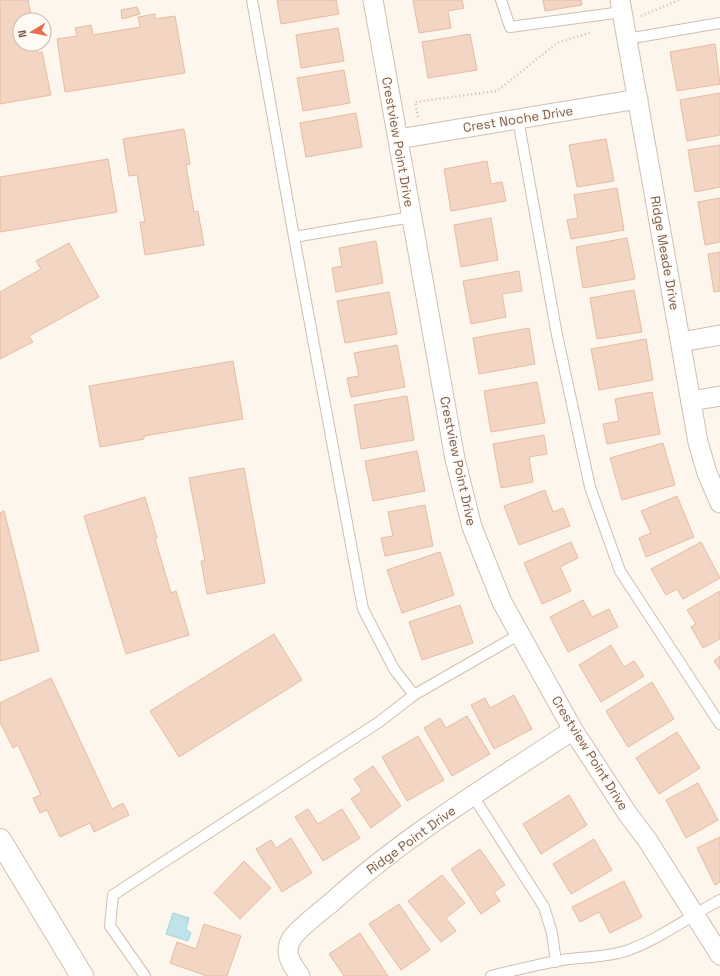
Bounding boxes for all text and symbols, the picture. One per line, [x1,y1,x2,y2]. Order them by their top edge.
north arrow [12,12,52,52]
text: N [15,29,30,39]
street label: Crestview Point Drive [378,76,418,208]
street label: Crest Noche Drive [462,102,574,136]
street label: Ridge Meade Drive [647,194,683,312]
street label: Crestview Point Drive [436,395,480,527]
street label: Crestview Point Drive [548,693,632,813]
street label: Ridge Point Drive [363,802,459,878]

